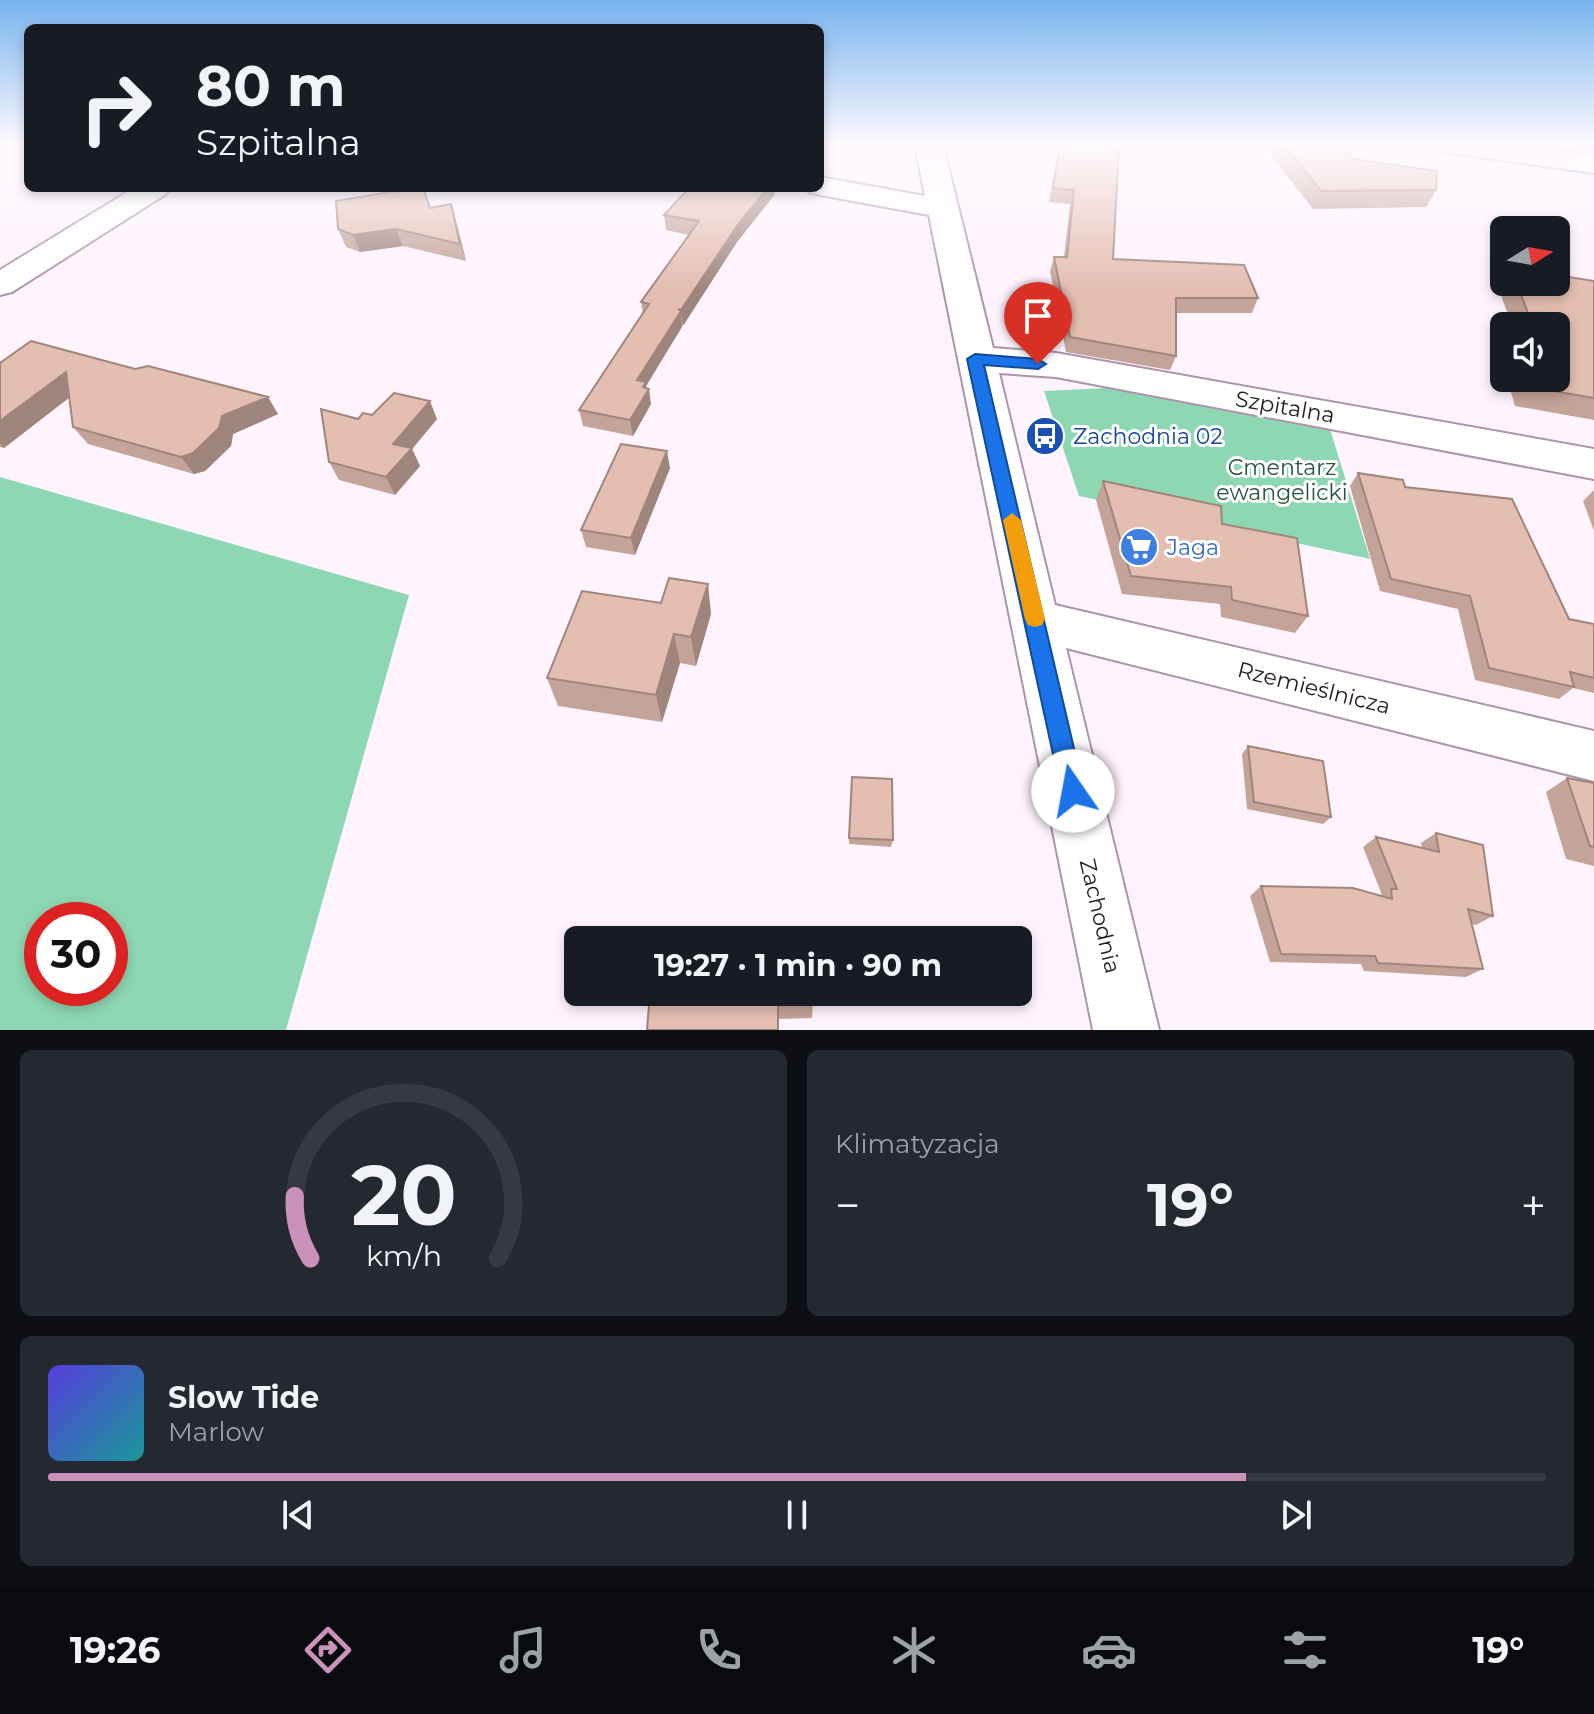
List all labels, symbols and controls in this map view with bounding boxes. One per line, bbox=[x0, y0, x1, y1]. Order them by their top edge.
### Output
text: 80 m bbox=[196, 52, 346, 120]
icon: right bbox=[64, 56, 168, 160]
text: Szpitalna bbox=[196, 120, 361, 164]
north arrow bbox=[1490, 216, 1570, 296]
map controls bbox=[1490, 216, 1570, 392]
pin bbox=[1004, 282, 1072, 364]
icon: arrive bbox=[1016, 294, 1060, 338]
button: sound bbox=[1490, 312, 1570, 392]
street label: Szpitalna bbox=[1233, 385, 1337, 429]
bus stop icon: Zachodnia 02 bbox=[1024, 415, 1066, 457]
place label: Zachodnia 02 bbox=[1073, 423, 1223, 450]
park label: Cmentarz ewangelicki bbox=[1216, 454, 1348, 506]
supermarket icon: Jaga bbox=[1118, 526, 1160, 568]
place label: Jaga bbox=[1166, 534, 1219, 561]
street label: Rzemieślnicza bbox=[1235, 656, 1393, 720]
position arrow bbox=[1031, 749, 1115, 833]
street label: Zachodnia bbox=[1074, 856, 1126, 976]
speed limit sign: 30 bbox=[24, 902, 128, 1006]
text: 19:27 · 1 min · 90 m bbox=[654, 947, 942, 984]
text: Klimatyzacja bbox=[835, 1128, 1000, 1160]
text: 20 bbox=[351, 1144, 456, 1246]
text: 19° bbox=[1147, 1168, 1234, 1241]
text: − bbox=[835, 1178, 860, 1232]
text: + bbox=[1521, 1178, 1546, 1232]
text: km/h bbox=[365, 1238, 442, 1273]
text: Slow Tide bbox=[168, 1379, 319, 1416]
text: Marlow bbox=[168, 1416, 264, 1448]
icon: previous bbox=[276, 1493, 320, 1537]
icon: pause bbox=[775, 1493, 819, 1537]
icon: next bbox=[1274, 1493, 1318, 1537]
icon: directions bbox=[300, 1622, 356, 1678]
icon: music bbox=[495, 1622, 551, 1678]
icon: phone bbox=[691, 1622, 747, 1678]
icon: climate bbox=[886, 1622, 942, 1678]
icon: car bbox=[1081, 1622, 1137, 1678]
icon: filters bbox=[1277, 1622, 1333, 1678]
text: 19:26 bbox=[70, 1628, 160, 1672]
text: 19° bbox=[1472, 1628, 1524, 1672]

